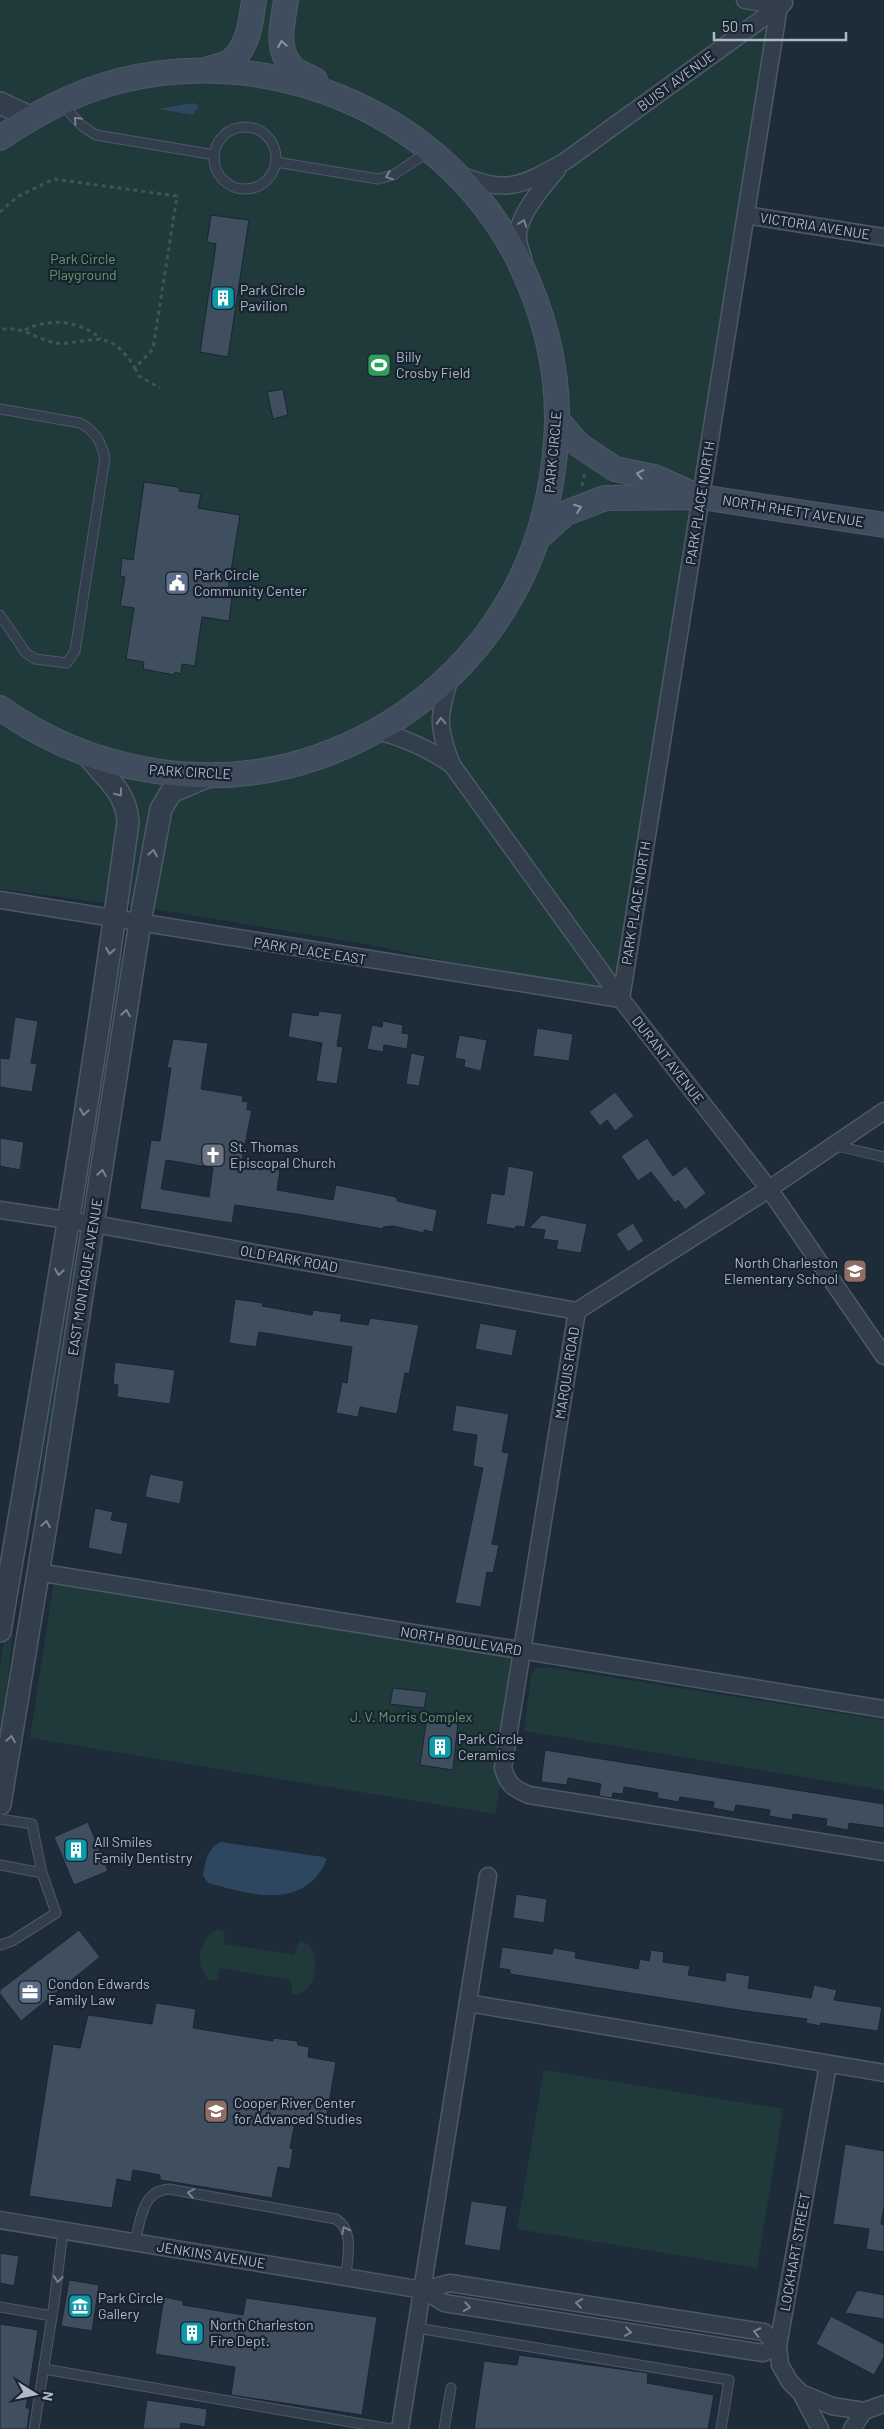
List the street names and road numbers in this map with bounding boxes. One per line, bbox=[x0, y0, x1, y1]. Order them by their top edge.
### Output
street label: BUIST AVENUE bbox=[634, 47, 718, 114]
street label: VICTORIA AVENUE bbox=[759, 208, 871, 243]
street label: PARK CIRCLE bbox=[540, 410, 565, 494]
street label: PARK PLACE NORTH bbox=[681, 440, 718, 566]
street label: NORTH RHETT AVENUE bbox=[721, 491, 865, 530]
street label: PARK CIRCLE bbox=[149, 761, 231, 782]
street label: PARK PLACE NORTH bbox=[617, 840, 654, 966]
street label: PARK PLACE EAST bbox=[253, 933, 368, 968]
street label: DURANT AVENUE bbox=[629, 1012, 708, 1107]
street label: EAST MONTAGUE AVENUE bbox=[64, 1197, 105, 1357]
street label: OLD PARK ROAD bbox=[239, 1242, 339, 1275]
street label: MARQUIS ROAD bbox=[551, 1326, 582, 1420]
street label: NORTH BOULEVARD bbox=[399, 1623, 523, 1658]
street label: LOCKHART STREET bbox=[776, 2191, 813, 2313]
street label: JENKINS AVENUE bbox=[155, 2238, 267, 2272]

